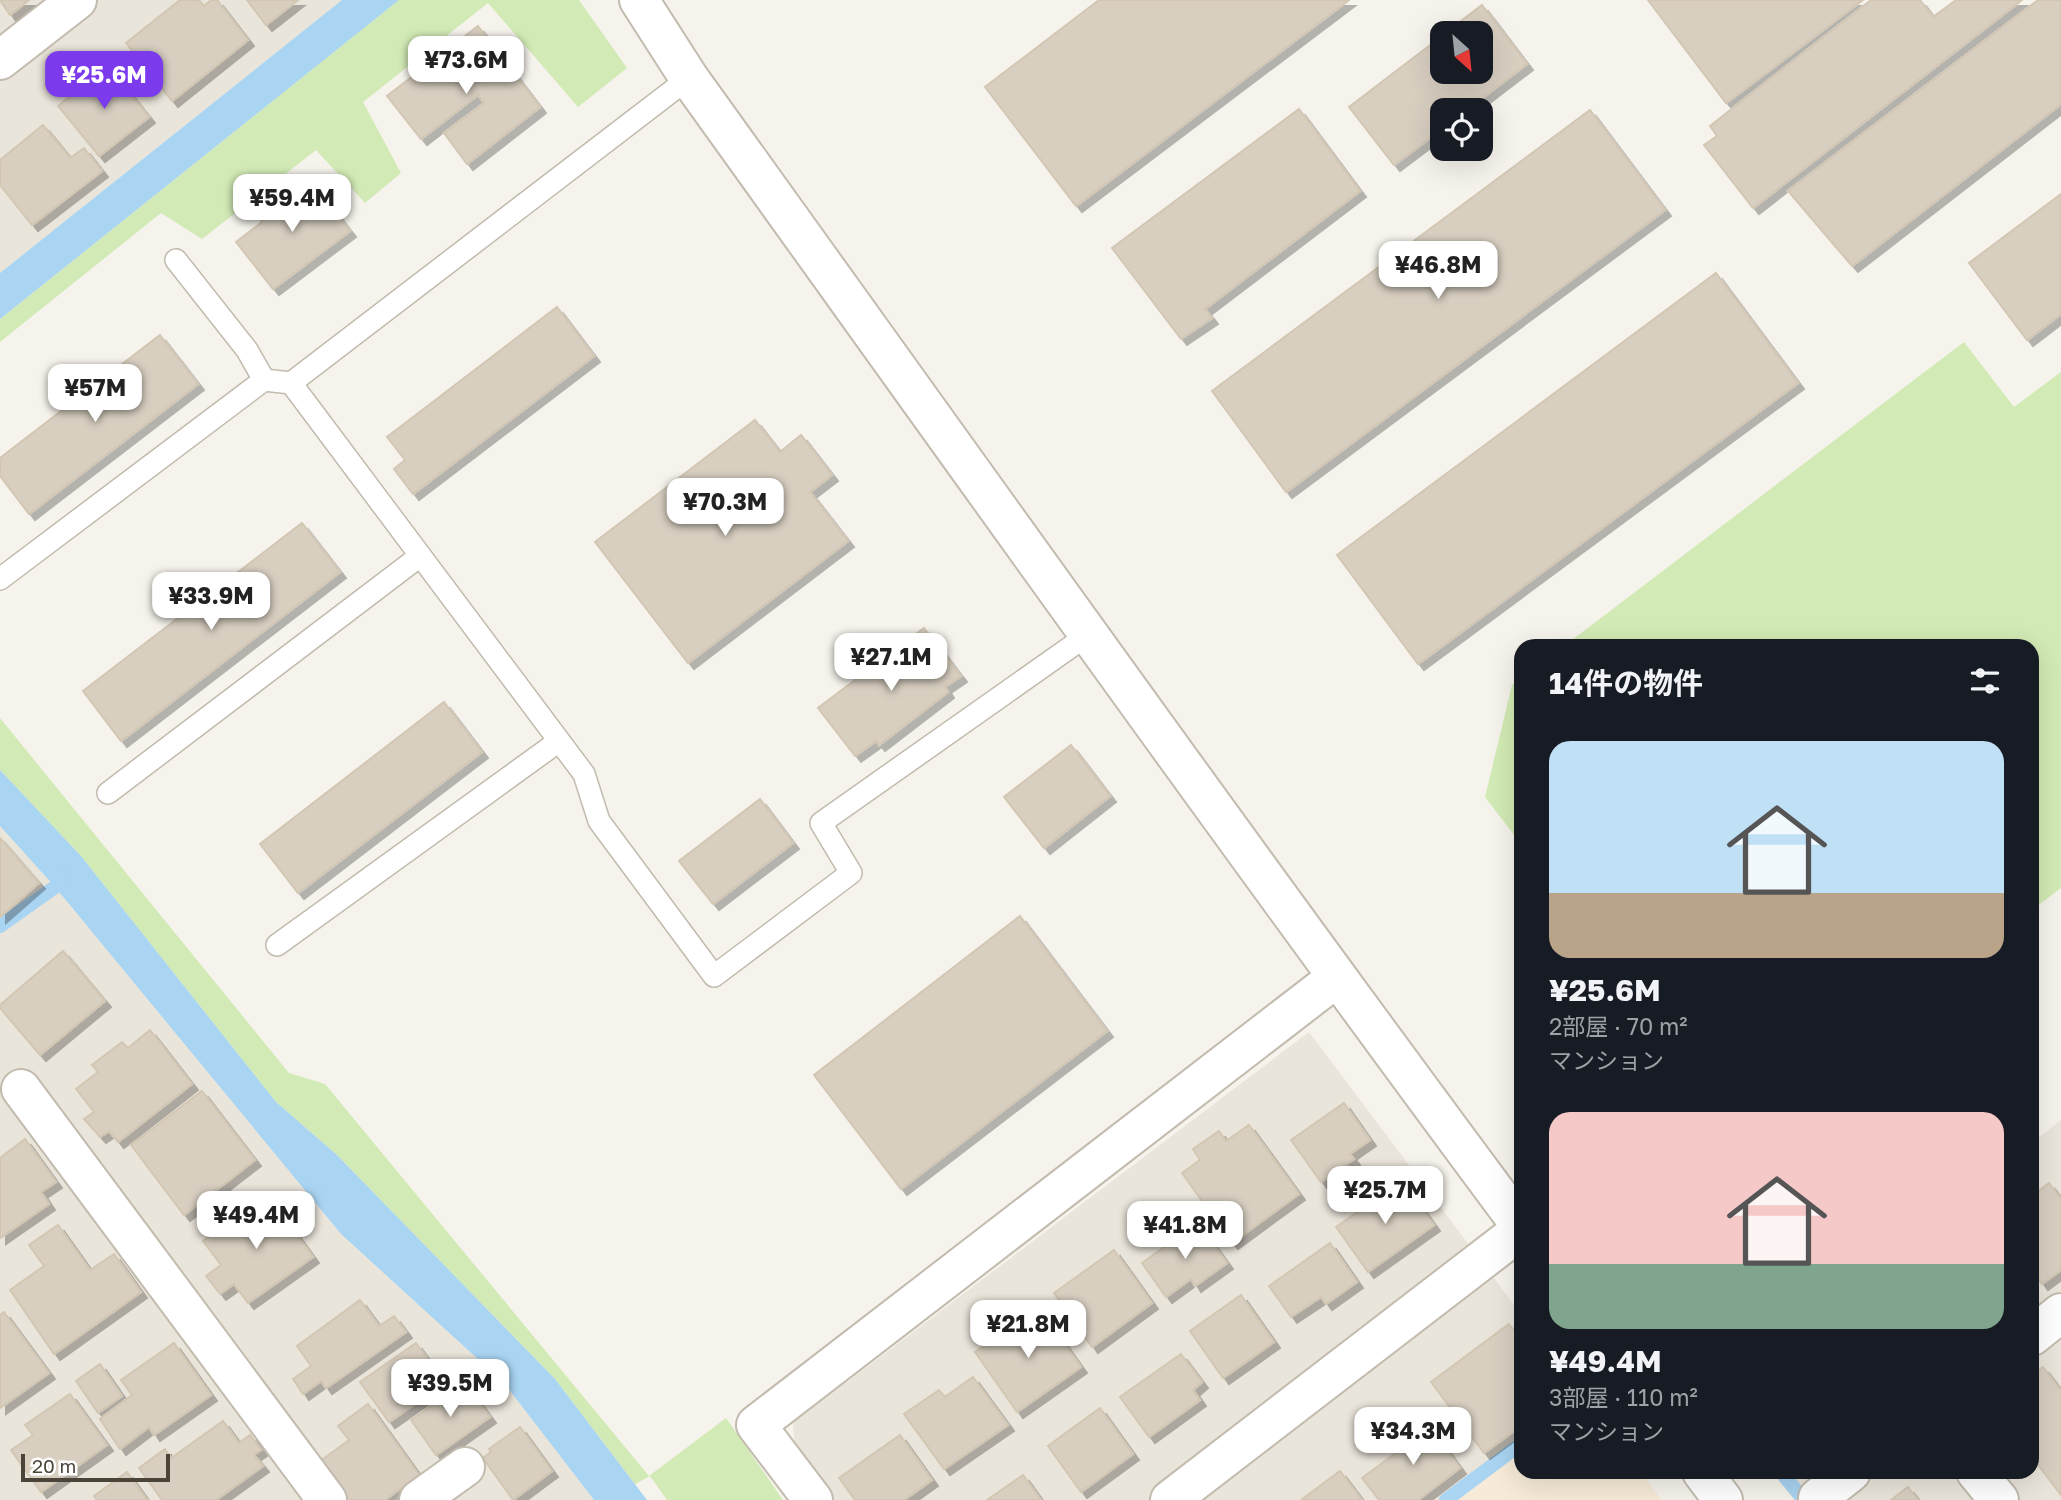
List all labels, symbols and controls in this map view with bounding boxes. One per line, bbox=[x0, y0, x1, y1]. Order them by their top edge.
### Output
north arrow bbox=[1430, 21, 1493, 84]
map controls bbox=[1430, 21, 1493, 161]
pin: ¥73.6M bbox=[409, 36, 523, 96]
text: ¥73.6M bbox=[424, 45, 508, 73]
pin: ¥25.6M bbox=[47, 52, 161, 111]
text: ¥25.6M bbox=[61, 60, 147, 88]
button: locate bbox=[1430, 98, 1493, 161]
pin: ¥59.4M bbox=[235, 174, 349, 234]
text: ¥59.4M bbox=[249, 183, 335, 211]
pin: ¥46.8M bbox=[1381, 242, 1495, 301]
text: ¥46.8M bbox=[1395, 250, 1481, 278]
pin: ¥57M bbox=[54, 364, 136, 424]
text: ¥57M bbox=[64, 373, 126, 401]
pin: ¥70.3M bbox=[668, 478, 782, 538]
text: ¥70.3M bbox=[683, 487, 767, 515]
pin: ¥33.9M bbox=[154, 572, 268, 632]
text: ¥33.9M bbox=[168, 581, 254, 609]
pin: ¥27.1M bbox=[834, 634, 948, 693]
text: ¥27.1M bbox=[850, 642, 932, 670]
icon: filters bbox=[1966, 662, 2004, 700]
text: 14件の物件 bbox=[1549, 665, 1703, 701]
icon: home bbox=[1714, 787, 1840, 913]
text: ¥25.6M bbox=[1549, 972, 1661, 1008]
text: 2部屋 · 70 m² bbox=[1549, 1012, 1688, 1040]
text: マンション bbox=[1549, 1046, 1664, 1074]
icon: home bbox=[1714, 1158, 1840, 1284]
pin: ¥25.7M bbox=[1328, 1166, 1442, 1226]
text: ¥25.7M bbox=[1343, 1175, 1427, 1203]
pin: ¥49.4M bbox=[199, 1192, 313, 1251]
text: ¥49.4M bbox=[213, 1200, 299, 1228]
pin: ¥41.8M bbox=[1128, 1202, 1242, 1261]
text: ¥41.8M bbox=[1143, 1210, 1227, 1238]
pin: ¥21.8M bbox=[971, 1300, 1085, 1360]
text: ¥21.8M bbox=[986, 1309, 1070, 1337]
text: ¥49.4M bbox=[1549, 1343, 1662, 1379]
pin: ¥39.5M bbox=[393, 1360, 507, 1419]
text: ¥39.5M bbox=[407, 1368, 493, 1396]
text: 3部屋 · 110 m² bbox=[1549, 1383, 1698, 1411]
pin: ¥34.3M bbox=[1356, 1408, 1470, 1467]
text: ¥34.3M bbox=[1370, 1416, 1456, 1444]
text: マンション bbox=[1549, 1417, 1664, 1445]
scale bar bbox=[21, 1451, 170, 1483]
text: 20 m bbox=[32, 1454, 76, 1477]

